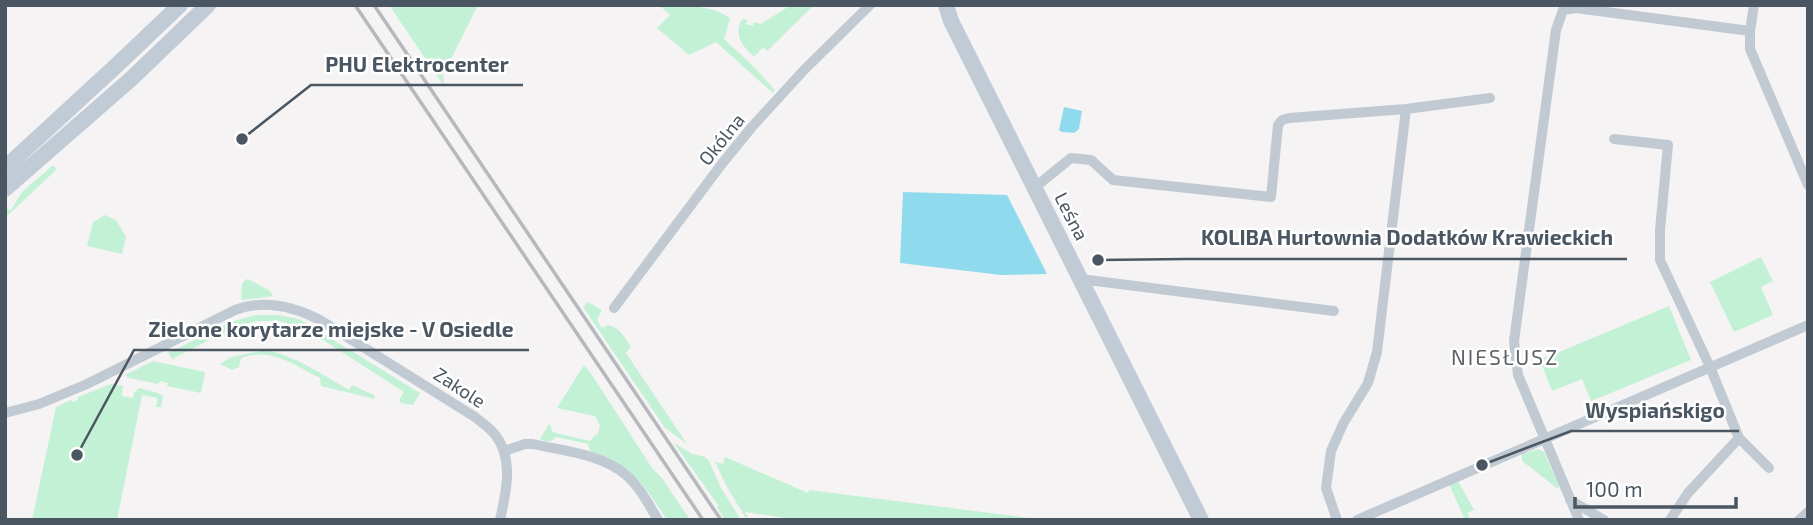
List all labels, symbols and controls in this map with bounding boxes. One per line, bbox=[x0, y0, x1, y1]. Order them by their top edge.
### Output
callout: PHU Elektrocenter bbox=[311, 43, 523, 85]
text: PHU Elektrocenter bbox=[325, 51, 509, 76]
street label: Okólna bbox=[693, 108, 749, 170]
street label: Leśna bbox=[1050, 188, 1094, 244]
callout: KOLIBA Hurtownia Dodatków Krawieckich bbox=[1186, 217, 1627, 259]
text: KOLIBA Hurtownia Dodatków Krawieckich bbox=[1201, 224, 1613, 249]
callout: Zielone korytarze miejske - V Osiedle bbox=[134, 308, 529, 350]
text: Zielone korytarze miejske - V Osiedle bbox=[148, 316, 514, 342]
district label: NIESŁUSZ bbox=[1451, 344, 1559, 369]
street label: Zakole bbox=[430, 362, 490, 412]
callout: Wyspiańskigo bbox=[1571, 389, 1739, 431]
text: Wyspiańskigo bbox=[1585, 397, 1725, 423]
scale bar bbox=[1575, 466, 1736, 510]
text: 100 m bbox=[1586, 476, 1643, 501]

